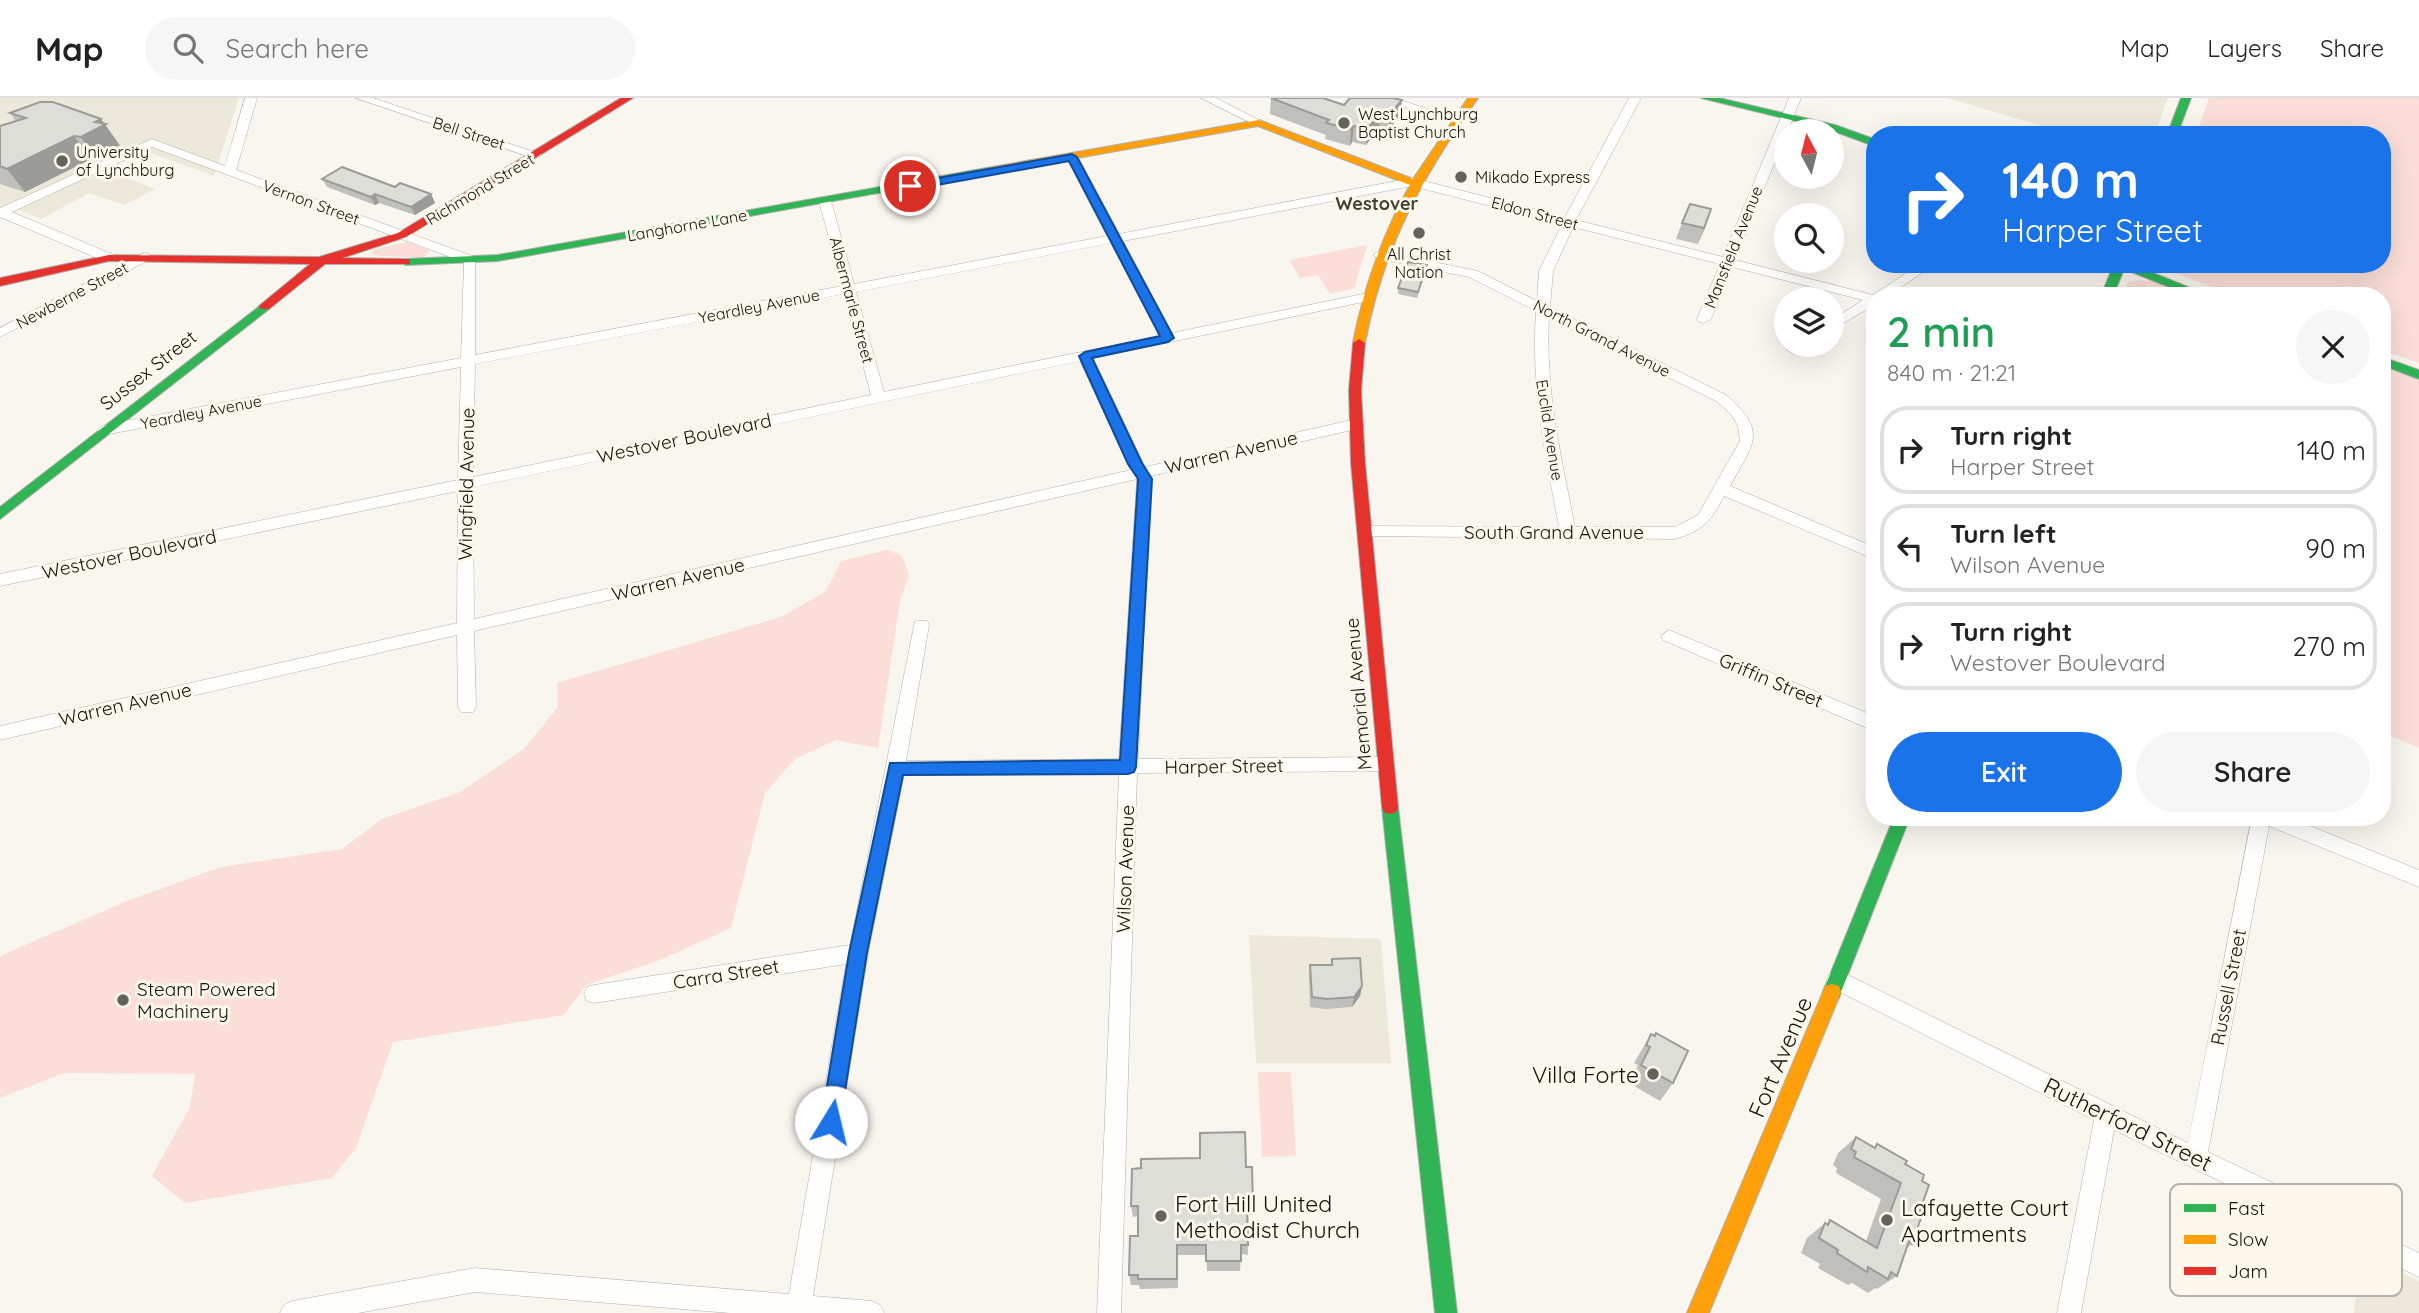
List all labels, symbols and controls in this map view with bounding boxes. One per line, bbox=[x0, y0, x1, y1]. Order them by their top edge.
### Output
search box bbox=[145, 17, 635, 80]
text: Map bbox=[35, 28, 103, 69]
icon: search bbox=[169, 29, 207, 67]
text: Search here bbox=[225, 32, 369, 65]
text: Map bbox=[2120, 33, 2169, 63]
text: Layers bbox=[2207, 33, 2282, 63]
text: Share bbox=[2320, 33, 2384, 63]
place label: West Lynchburg Baptist Church bbox=[1358, 104, 1478, 142]
street label: Bell Street bbox=[430, 112, 508, 154]
marker: West Lynchburg Baptist Church bbox=[1336, 115, 1352, 131]
north arrow bbox=[1774, 119, 1844, 189]
map controls bbox=[1774, 119, 1844, 357]
place label: University of Lynchburg bbox=[76, 142, 174, 180]
street label: Richmond Street bbox=[422, 149, 538, 229]
text: 140 m bbox=[2002, 149, 2139, 210]
marker: University of Lynchburg bbox=[54, 153, 70, 169]
icon: right bbox=[1887, 154, 1978, 245]
pin bbox=[880, 156, 940, 216]
icon: arrive bbox=[891, 167, 929, 205]
place label: Mikado Express bbox=[1475, 167, 1590, 187]
marker: Mikado Express bbox=[1453, 169, 1469, 185]
street label: Vernon Street bbox=[260, 175, 362, 229]
street label: Mansfield Avenue bbox=[1699, 183, 1767, 311]
district label: Westover bbox=[1336, 192, 1419, 215]
street label: Eldon Street bbox=[1489, 192, 1581, 234]
button: search bbox=[1774, 203, 1844, 273]
street label: Langhorne Lane bbox=[625, 205, 749, 245]
text: Harper Street bbox=[2002, 210, 2203, 250]
marker: All Christ Nation bbox=[1411, 225, 1427, 241]
street label: Albermarle Street bbox=[826, 235, 878, 365]
place label: All Christ Nation bbox=[1387, 244, 1451, 282]
street label: Newberne Street bbox=[13, 257, 131, 333]
street label: Yeardley Avenue bbox=[697, 284, 821, 328]
button: layers bbox=[1774, 287, 1844, 357]
street label: North Grand Avenue bbox=[1530, 295, 1674, 381]
text: 2 min bbox=[1887, 305, 1995, 358]
button: close bbox=[2296, 310, 2370, 384]
street label: Sussex Street bbox=[95, 325, 201, 415]
text: 840 m · 21:21 bbox=[1887, 358, 2016, 387]
street label: Euclid Avenue bbox=[1532, 378, 1568, 482]
street label: Yeardley Avenue bbox=[139, 390, 263, 434]
street label: Wingfield Avenue bbox=[453, 407, 479, 561]
street label: Westover Boulevard bbox=[594, 408, 774, 468]
text: Turn right bbox=[1950, 419, 2072, 452]
street label: Warren Avenue bbox=[1162, 425, 1300, 479]
icon: right bbox=[1891, 431, 1929, 469]
text: 140 m bbox=[2297, 434, 2366, 467]
text: Harper Street bbox=[1950, 452, 2094, 481]
text: Turn left bbox=[1950, 517, 2057, 550]
street label: South Grand Avenue bbox=[1464, 520, 1644, 544]
street label: Westover Boulevard bbox=[39, 524, 219, 584]
icon: left bbox=[1891, 529, 1929, 567]
text: 90 m bbox=[2305, 532, 2366, 565]
text: Wilson Avenue bbox=[1950, 550, 2105, 579]
street label: Warren Avenue bbox=[609, 552, 747, 606]
text: Turn right bbox=[1950, 615, 2072, 648]
street label: Memorial Avenue bbox=[1339, 617, 1377, 771]
icon: right bbox=[1891, 627, 1929, 665]
text: 270 m bbox=[2292, 630, 2366, 663]
street label: Griffin Street bbox=[1715, 647, 1827, 713]
text: Westover Boulevard bbox=[1950, 648, 2166, 677]
street label: Warren Avenue bbox=[56, 677, 194, 731]
button: Exit bbox=[1887, 732, 2122, 812]
button: Share bbox=[2136, 732, 2370, 812]
street label: Harper Street bbox=[1164, 753, 1284, 779]
street label: Wilson Avenue bbox=[1111, 804, 1139, 934]
street label: Russell Street bbox=[2205, 927, 2251, 1047]
street label: Carra Street bbox=[671, 954, 781, 994]
place label: Steam Powered Machinery bbox=[137, 977, 276, 1023]
marker: Steam Powered Machinery bbox=[115, 992, 131, 1008]
street label: Fort Avenue bbox=[1742, 992, 1818, 1122]
place label: Villa Forte bbox=[1532, 1060, 1639, 1089]
marker: Villa Forte bbox=[1645, 1066, 1661, 1082]
street label: Rutherford Street bbox=[2039, 1071, 2217, 1177]
position arrow bbox=[794, 1085, 868, 1159]
legend bbox=[2170, 1184, 2402, 1296]
place label: Fort Hill United Methodist Church bbox=[1175, 1189, 1360, 1244]
place label: Lafayette Court Apartments bbox=[1901, 1193, 2069, 1248]
text: Fast bbox=[2228, 1196, 2265, 1220]
marker: Fort Hill United Methodist Church bbox=[1153, 1208, 1169, 1224]
marker: Lafayette Court Apartments bbox=[1879, 1212, 1895, 1228]
text: Slow bbox=[2228, 1227, 2269, 1251]
text: Jam bbox=[2228, 1259, 2268, 1283]

